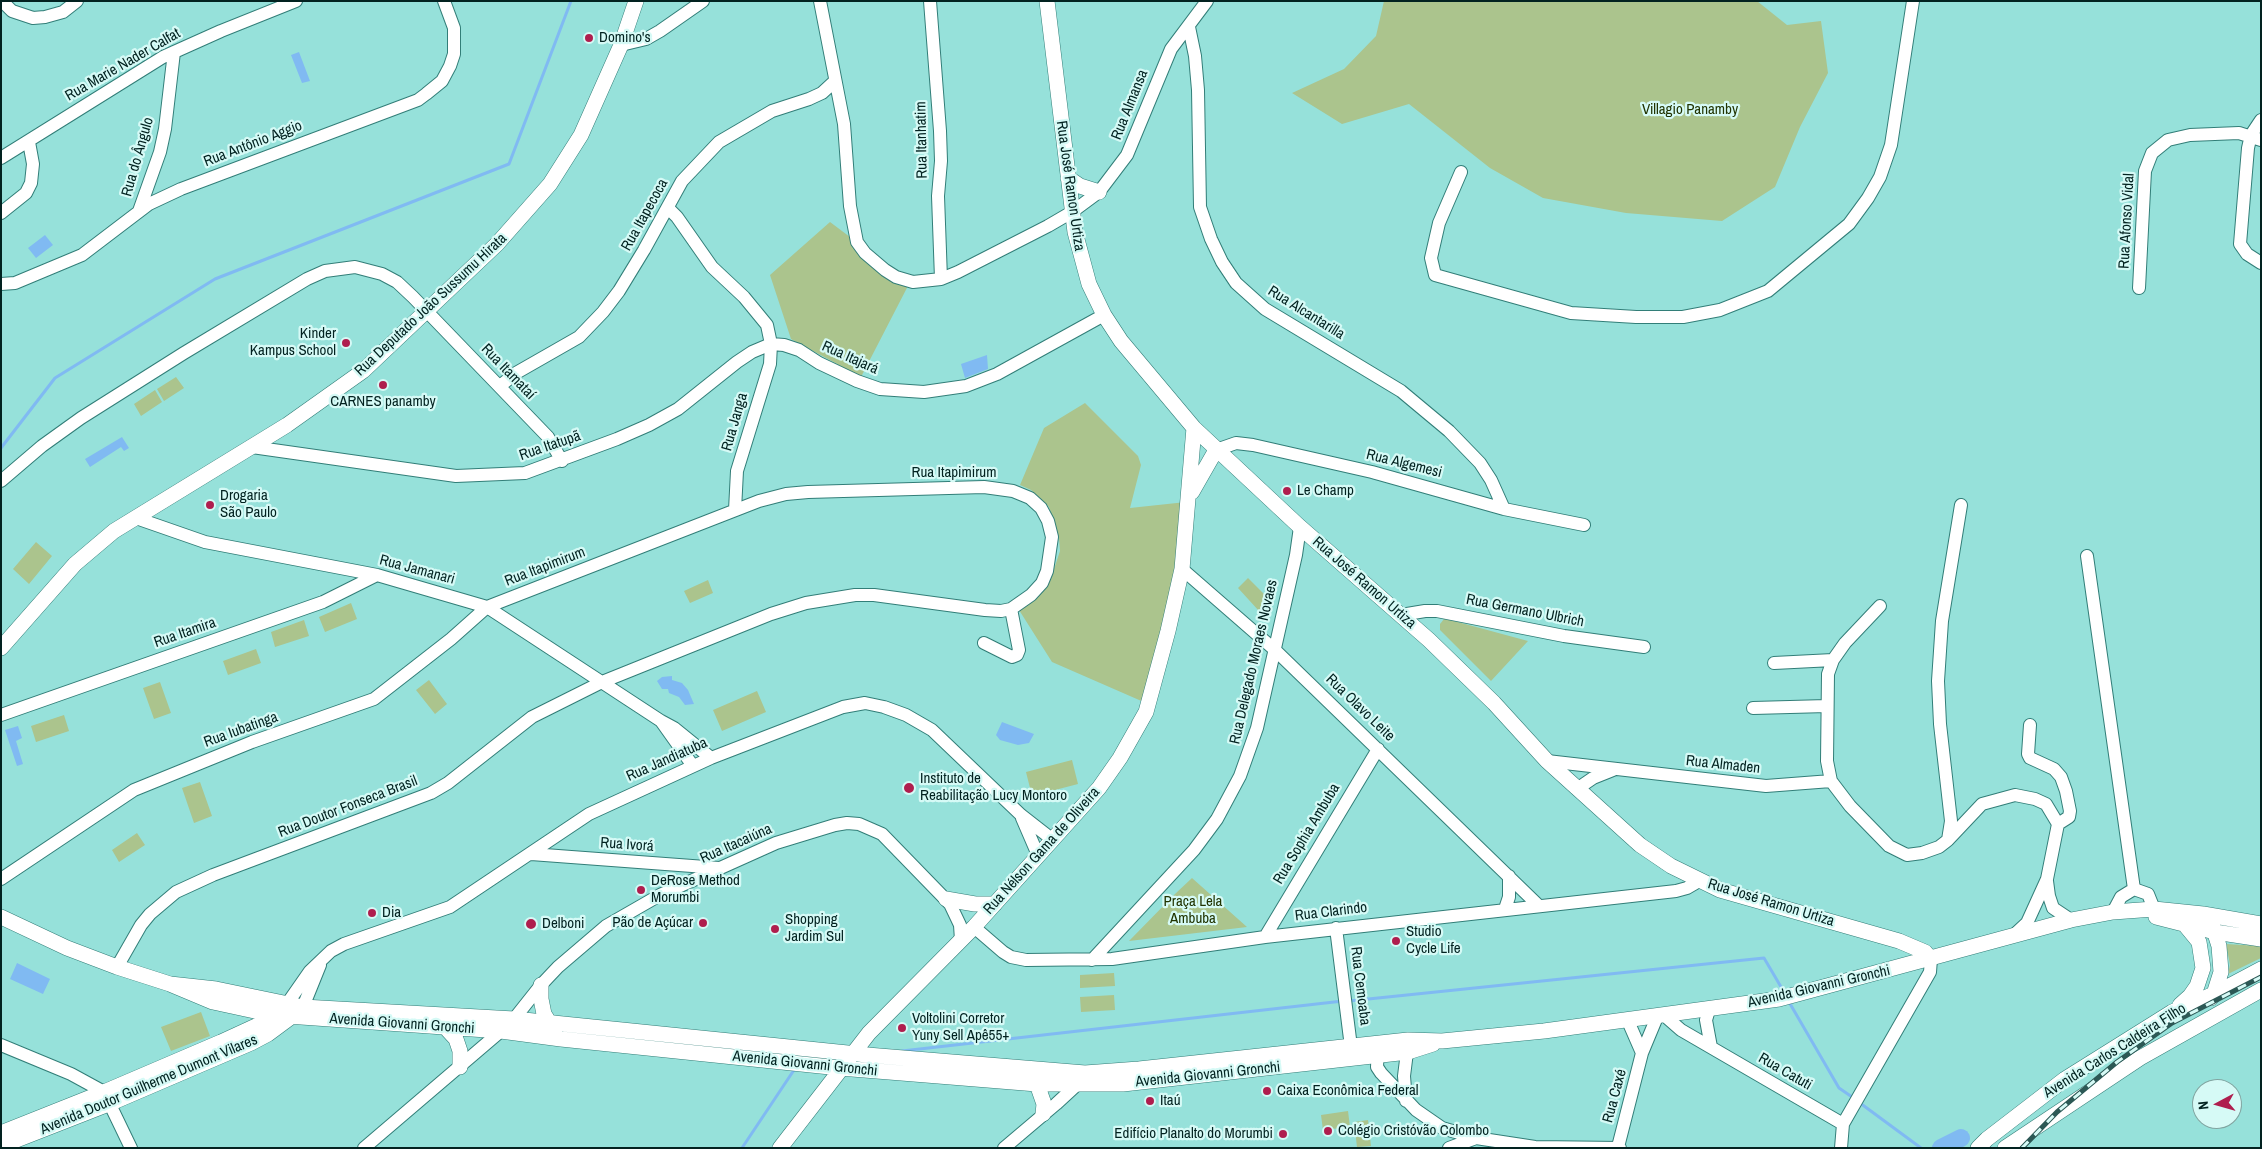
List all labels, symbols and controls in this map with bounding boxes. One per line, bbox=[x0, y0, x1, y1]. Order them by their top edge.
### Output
street label: Rua Marie Nader Calfat bbox=[62, 25, 184, 105]
place label: Domino's bbox=[599, 29, 651, 47]
marker: Domino's bbox=[583, 32, 595, 44]
street label: Rua Almansa bbox=[1108, 67, 1152, 143]
street label: Rua Itanhatim bbox=[912, 101, 932, 179]
park label: Villagio Panamby bbox=[1642, 101, 1738, 119]
street label: Rua do Ângulo bbox=[118, 115, 158, 199]
street label: Rua Antônio Aggio bbox=[201, 117, 305, 171]
street label: Rua José Ramon Urtiza bbox=[1052, 120, 1088, 252]
street label: Rua Afonso Vidal bbox=[2116, 173, 2138, 269]
street label: Rua Itapecoca bbox=[618, 176, 672, 254]
street label: Rua Deputado João Sussumu Hirata bbox=[351, 230, 511, 380]
street label: Rua Alcantarilla bbox=[1264, 282, 1348, 344]
place label: Kinder Kampus School bbox=[250, 325, 336, 360]
marker: Kinder Kampus School bbox=[340, 337, 352, 349]
street label: Rua Itajará bbox=[819, 338, 881, 378]
street label: Rua Itamataí bbox=[477, 340, 539, 404]
marker: CARNES panamby bbox=[377, 379, 389, 391]
street label: Rua Janga bbox=[718, 391, 752, 453]
place label: CARNES panamby bbox=[330, 393, 436, 411]
street label: Rua Itatupã bbox=[517, 427, 583, 465]
street label: Rua Algemesi bbox=[1364, 446, 1444, 482]
street label: Rua Itapimirum bbox=[912, 464, 996, 482]
place label: Le Champ bbox=[1297, 482, 1354, 500]
marker: Le Champ bbox=[1281, 485, 1293, 497]
place label: Drogaria São Paulo bbox=[220, 487, 277, 522]
marker: Drogaria São Paulo bbox=[204, 499, 216, 511]
street label: Rua José Ramon Urtiza bbox=[1309, 533, 1419, 633]
street label: Rua Itapimirum bbox=[502, 543, 588, 591]
street label: Rua Jamanari bbox=[377, 551, 457, 589]
street label: Rua Delegado Moraes Novaes bbox=[1226, 578, 1282, 746]
street label: Rua Germano Ulbrich bbox=[1465, 591, 1585, 631]
street label: Rua Itamira bbox=[152, 614, 218, 652]
street label: Rua Olavo Leite bbox=[1322, 671, 1398, 745]
street label: Rua Iubatinga bbox=[202, 708, 280, 752]
street label: Rua Jandiatuba bbox=[624, 734, 710, 786]
street label: Rua Almaden bbox=[1685, 752, 1761, 778]
place label: Instituto de Reabilitação Lucy Montoro bbox=[920, 770, 1067, 805]
street label: Rua Doutor Fonseca Brasil bbox=[276, 772, 420, 842]
street label: Rua Sophia Ambuba bbox=[1270, 780, 1344, 888]
marker: Instituto de Reabilitação Lucy Montoro bbox=[902, 781, 916, 795]
street label: Rua Nélson Gama de Oliveira bbox=[980, 784, 1104, 918]
street label: Rua Itacaiúna bbox=[697, 820, 775, 868]
street label: Rua Ivorá bbox=[600, 834, 654, 856]
place label: DeRose Method Morumbi bbox=[651, 872, 740, 907]
street label: Rua José Ramon Urtiza bbox=[1706, 875, 1836, 931]
marker: DeRose Method Morumbi bbox=[635, 884, 647, 896]
park label: Praça Lela Ambuba bbox=[1164, 893, 1222, 928]
street label: Rua Clarindo bbox=[1294, 899, 1368, 925]
place label: Dia bbox=[382, 904, 401, 922]
marker: Dia bbox=[366, 907, 378, 919]
place label: Shopping Jardim Sul bbox=[785, 911, 844, 946]
place label: Pão de Açúcar bbox=[612, 914, 693, 932]
place label: Delboni bbox=[542, 915, 584, 933]
marker: Delboni bbox=[524, 917, 538, 931]
marker: Pão de Açúcar bbox=[697, 917, 709, 929]
marker: Shopping Jardim Sul bbox=[769, 923, 781, 935]
place label: Studio Cycle Life bbox=[1406, 923, 1461, 958]
marker: Studio Cycle Life bbox=[1390, 935, 1402, 947]
street label: Rua Cemoaba bbox=[1346, 946, 1374, 1026]
street label: Avenida Giovanni Gronchi bbox=[1746, 962, 1892, 1012]
street label: Avenida Carlos Caldeira Filho bbox=[2040, 1000, 2190, 1102]
street label: Avenida Giovanni Gronchi bbox=[329, 1010, 475, 1038]
place label: Voltolini Corretor Yuny Sell Apê55+ bbox=[912, 1010, 1009, 1045]
marker: Voltolini Corretor Yuny Sell Apê55+ bbox=[896, 1022, 908, 1034]
street label: Avenida Doutor Guilherme Dumont Vilares bbox=[38, 1031, 260, 1139]
street label: Avenida Giovanni Gronchi bbox=[732, 1047, 878, 1081]
street label: Rua Catuti bbox=[1755, 1050, 1815, 1094]
street label: Avenida Giovanni Gronchi bbox=[1135, 1058, 1281, 1092]
street label: Rua Caxé bbox=[1599, 1067, 1631, 1125]
north arrow bbox=[2192, 1079, 2242, 1129]
place label: Caixa Econômica Federal bbox=[1277, 1082, 1419, 1100]
marker: Caixa Econômica Federal bbox=[1261, 1085, 1273, 1097]
place label: Itaú bbox=[1160, 1092, 1181, 1110]
marker: Itaú bbox=[1144, 1095, 1156, 1107]
text: N bbox=[2194, 1100, 2212, 1111]
place label: Colégio Cristóvão Colombo bbox=[1338, 1122, 1489, 1140]
place label: Edifício Planalto do Morumbi bbox=[1114, 1125, 1273, 1143]
marker: Colégio Cristóvão Colombo bbox=[1322, 1125, 1334, 1137]
marker: Edifício Planalto do Morumbi bbox=[1277, 1128, 1289, 1140]

